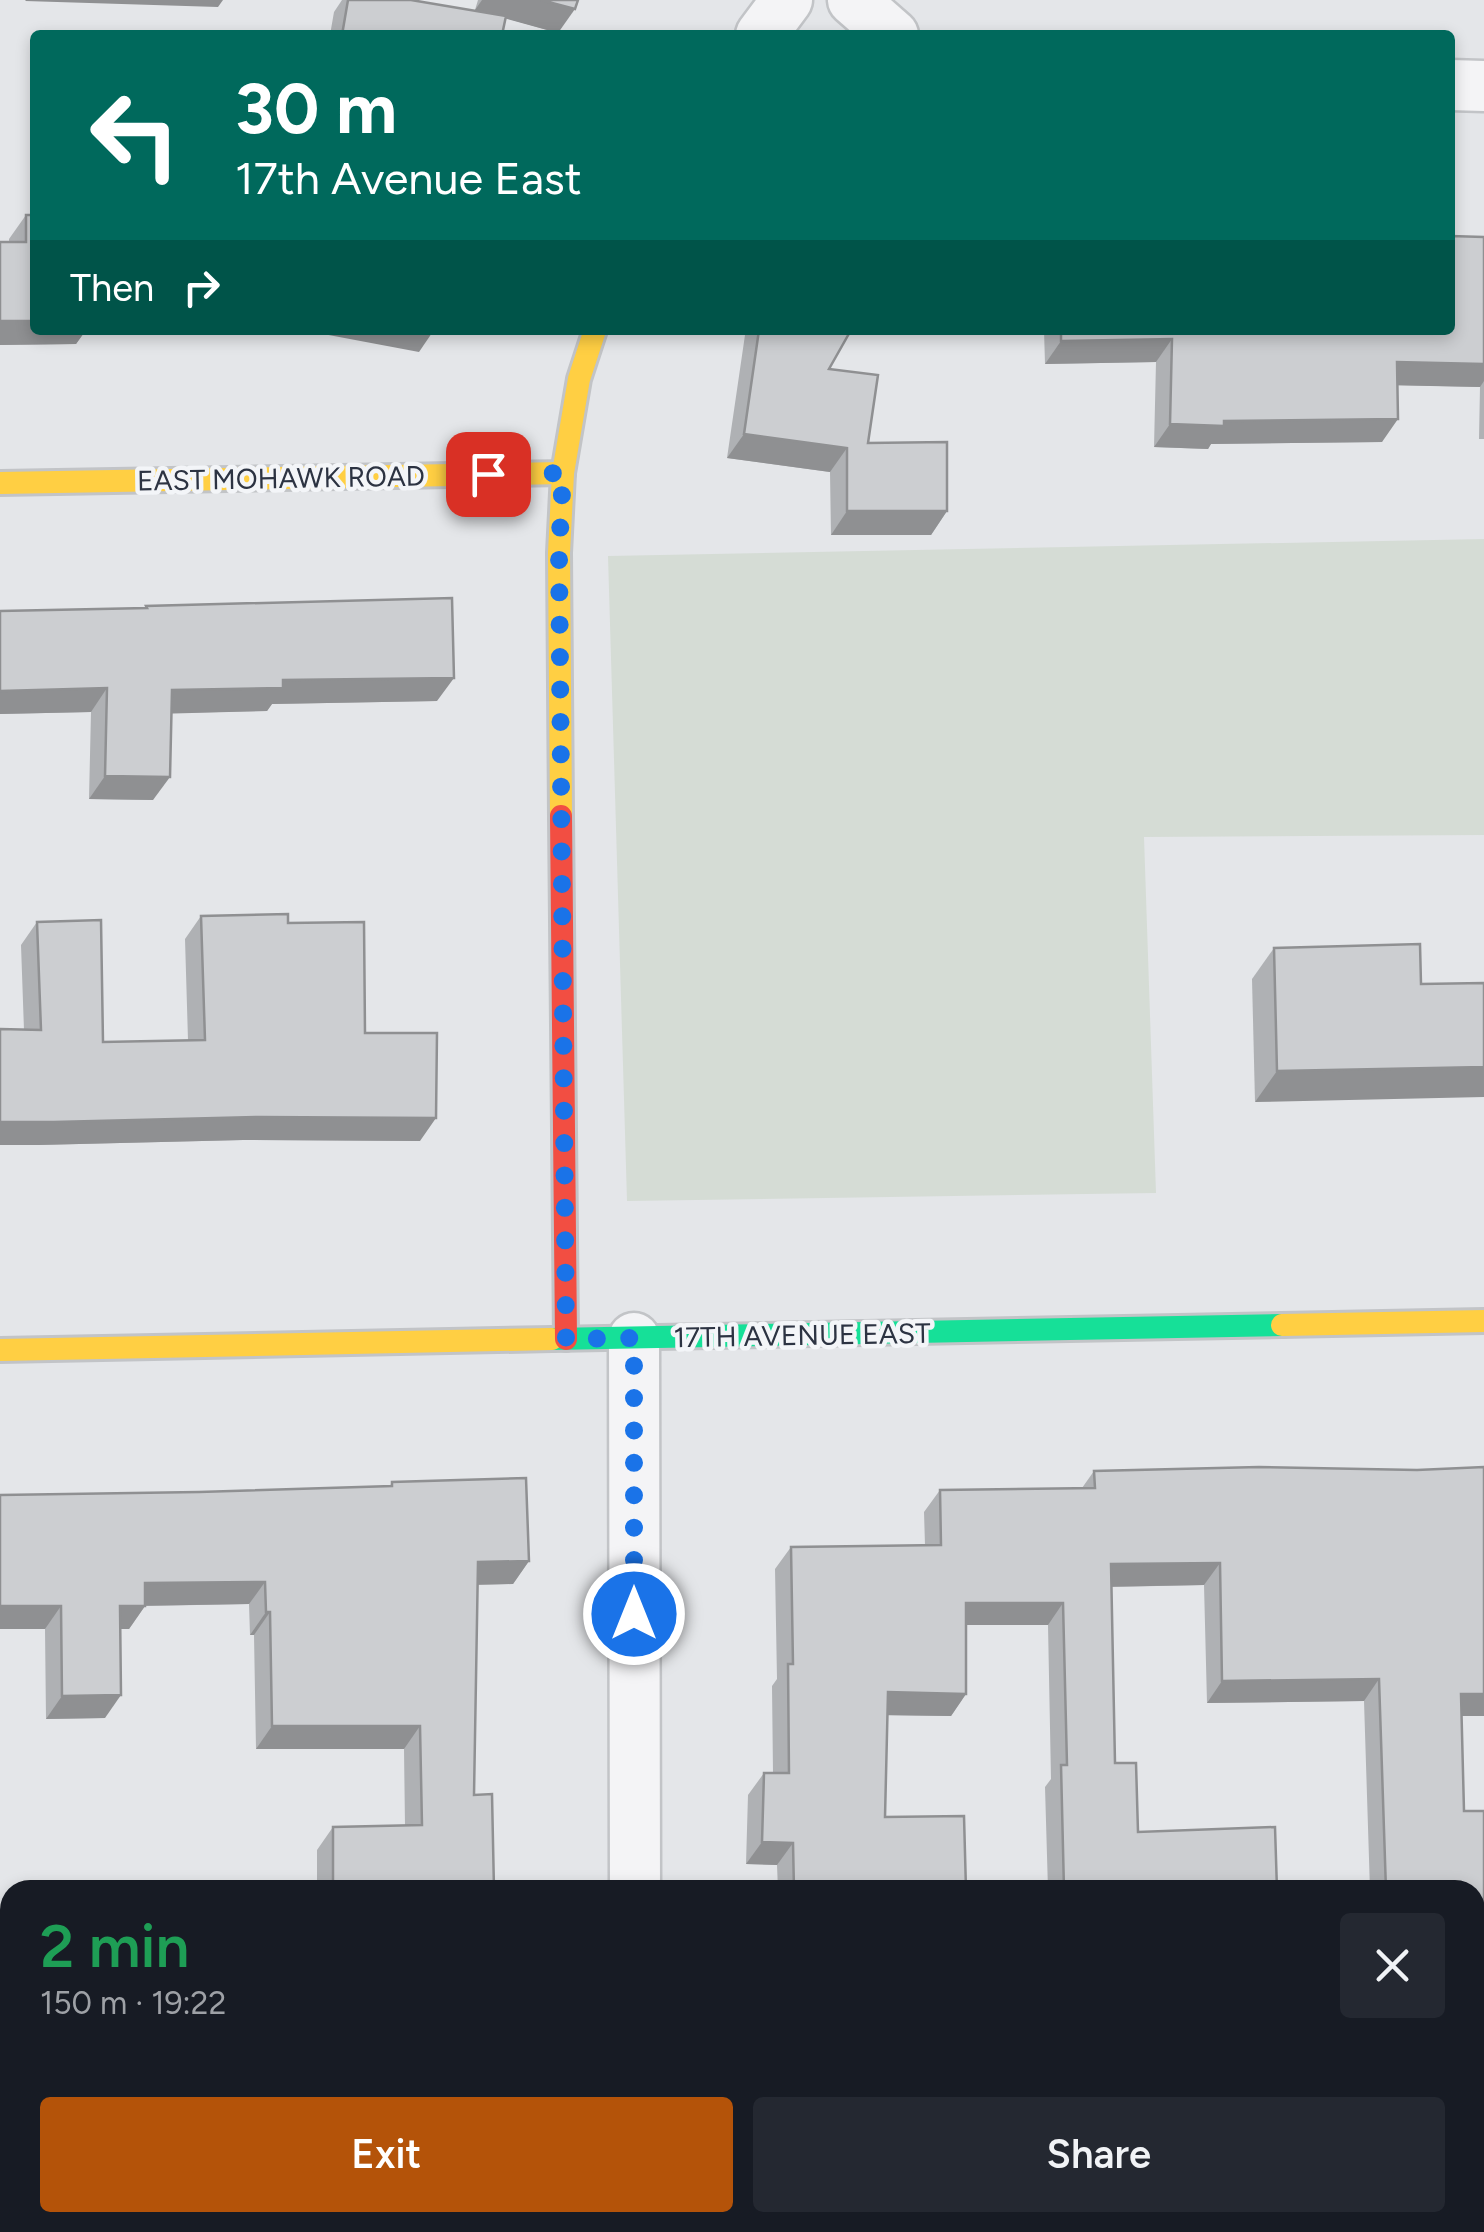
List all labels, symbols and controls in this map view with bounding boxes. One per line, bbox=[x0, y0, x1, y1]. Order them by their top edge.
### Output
text: 30 m bbox=[235, 66, 397, 151]
icon: left bbox=[70, 70, 200, 200]
text: 17th Avenue East bbox=[235, 151, 582, 205]
icon: right bbox=[174, 260, 229, 315]
text: Then bbox=[70, 265, 154, 311]
pin bbox=[446, 432, 531, 517]
icon: arrive bbox=[461, 447, 516, 502]
street label: EAST MOHAWK ROAD bbox=[137, 458, 425, 498]
street label: 17TH AVENUE EAST bbox=[673, 1316, 931, 1354]
position arrow bbox=[582, 1562, 686, 1666]
text: 2 min bbox=[40, 1910, 189, 1982]
button: close bbox=[1340, 1913, 1445, 2018]
text: 150 m · 19:22 bbox=[40, 1984, 226, 2022]
button: Exit bbox=[40, 2097, 733, 2212]
button: Share bbox=[753, 2097, 1445, 2212]

